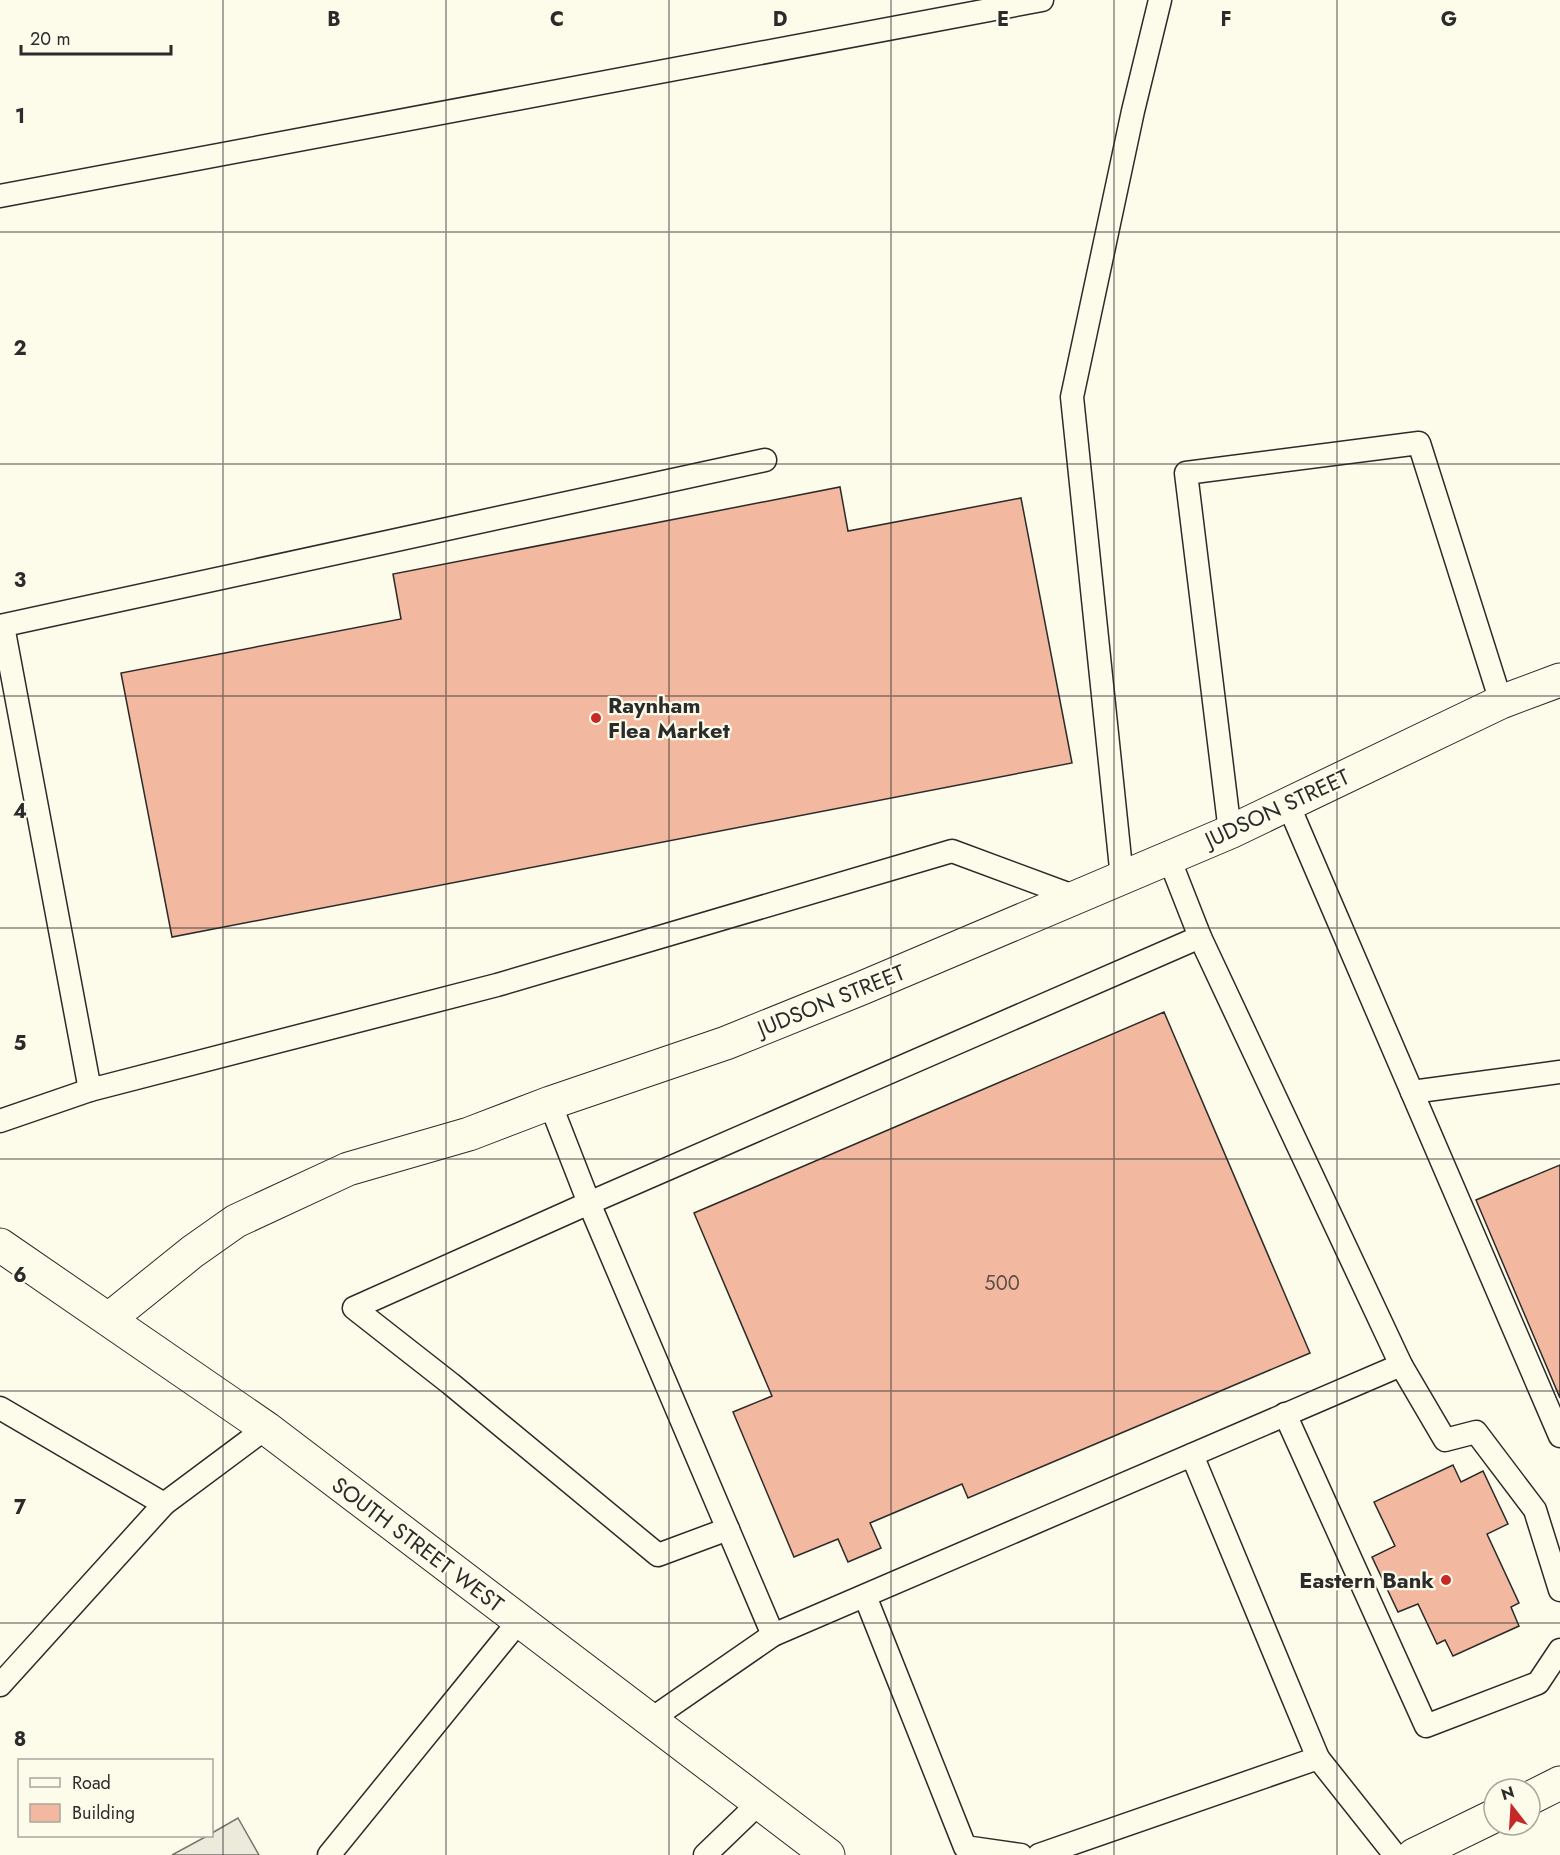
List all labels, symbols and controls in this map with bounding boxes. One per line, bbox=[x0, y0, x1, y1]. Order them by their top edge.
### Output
text: B bbox=[327, 5, 341, 34]
text: C bbox=[550, 5, 564, 34]
text: D bbox=[773, 5, 787, 34]
text: E bbox=[997, 5, 1009, 34]
text: F bbox=[1220, 5, 1232, 34]
text: G bbox=[1441, 5, 1457, 34]
scale bar bbox=[21, 18, 171, 56]
text: 20 m bbox=[30, 26, 70, 52]
text: 1 bbox=[15, 102, 25, 131]
text: 2 bbox=[13, 334, 27, 363]
text: 3 bbox=[14, 566, 26, 595]
place label: Raynham Flea Market bbox=[608, 689, 730, 746]
marker: Raynham Flea Market bbox=[589, 711, 603, 725]
street label: JUDSON STREET bbox=[1197, 760, 1355, 857]
text: 4 bbox=[13, 797, 27, 826]
street label: JUDSON STREET bbox=[750, 956, 910, 1045]
text: 5 bbox=[14, 1029, 27, 1058]
text: 6 bbox=[13, 1261, 27, 1290]
house number: 500 bbox=[984, 1269, 1020, 1298]
street label: SOUTH STREET WEST bbox=[325, 1469, 511, 1620]
text: 7 bbox=[14, 1493, 27, 1522]
place label: Eastern Bank bbox=[1299, 1564, 1434, 1596]
marker: Eastern Bank bbox=[1439, 1573, 1453, 1587]
text: 8 bbox=[14, 1725, 26, 1754]
legend bbox=[18, 1759, 213, 1837]
text: Road bbox=[72, 1770, 111, 1796]
north arrow bbox=[1482, 1777, 1542, 1837]
text: N bbox=[1498, 1780, 1517, 1806]
text: Building bbox=[72, 1800, 135, 1826]

